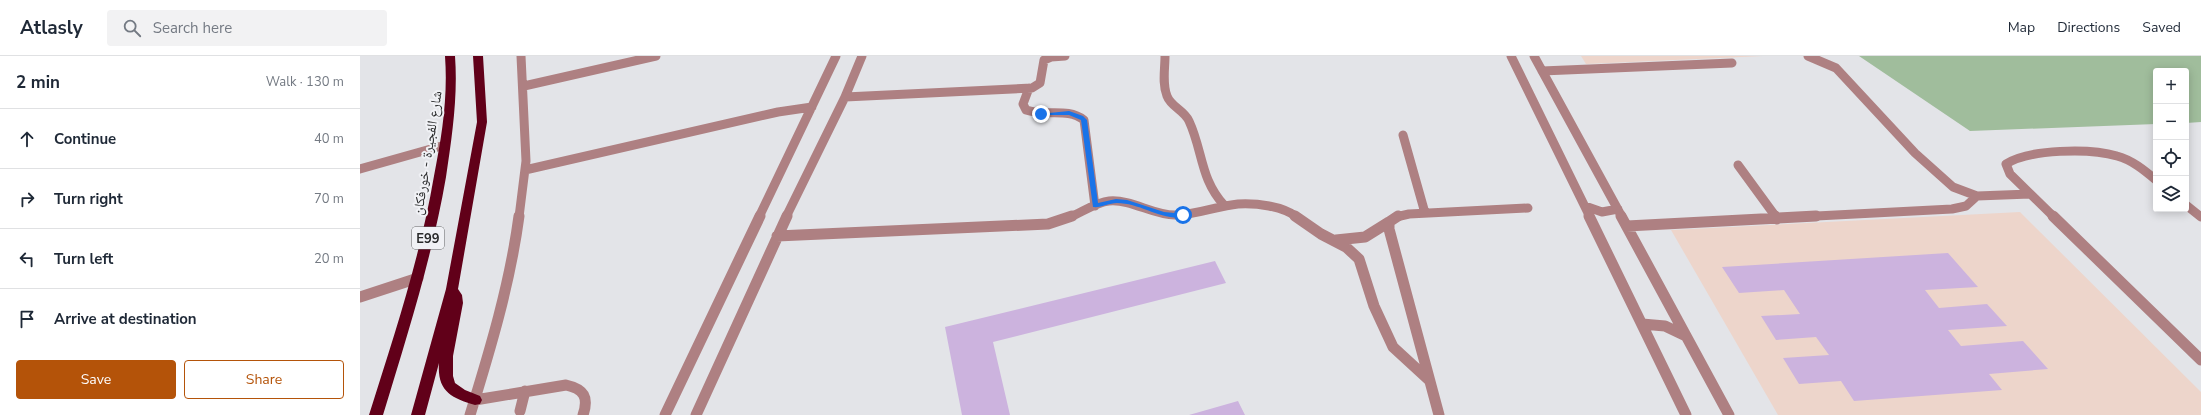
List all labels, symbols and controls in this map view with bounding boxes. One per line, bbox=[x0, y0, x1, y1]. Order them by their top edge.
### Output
search box bbox=[107, 10, 387, 46]
text: Atlasly bbox=[20, 15, 83, 41]
icon: search bbox=[121, 17, 143, 39]
text: Search here bbox=[153, 18, 232, 38]
text: Map bbox=[2008, 18, 2035, 37]
text: Directions bbox=[2057, 18, 2120, 37]
text: Saved bbox=[2142, 18, 2181, 37]
map controls bbox=[2153, 68, 2189, 212]
button: + bbox=[2153, 68, 2189, 104]
text: 2 min bbox=[16, 71, 60, 94]
text: Walk · 130 m bbox=[266, 73, 344, 91]
street label: شارع الفجيرة - خورفكان bbox=[408, 90, 447, 217]
button: − bbox=[2153, 104, 2189, 140]
route end bbox=[1032, 105, 1050, 123]
icon: ahead bbox=[16, 128, 38, 150]
text: Continue bbox=[54, 129, 116, 149]
text: 40 m bbox=[314, 130, 344, 148]
button: locate bbox=[2153, 140, 2189, 176]
button: layers bbox=[2153, 176, 2189, 212]
icon: right bbox=[16, 188, 38, 210]
text: Turn right bbox=[54, 189, 123, 209]
text: 70 m bbox=[314, 190, 344, 208]
route start bbox=[1174, 206, 1192, 224]
road number: E99 bbox=[412, 227, 444, 249]
icon: left bbox=[16, 248, 38, 270]
text: Turn left bbox=[54, 249, 113, 269]
text: 20 m bbox=[314, 250, 344, 268]
icon: arrive bbox=[16, 308, 38, 330]
text: Arrive at destination bbox=[54, 309, 197, 329]
button: Save bbox=[16, 360, 176, 399]
button: Share bbox=[184, 360, 344, 399]

